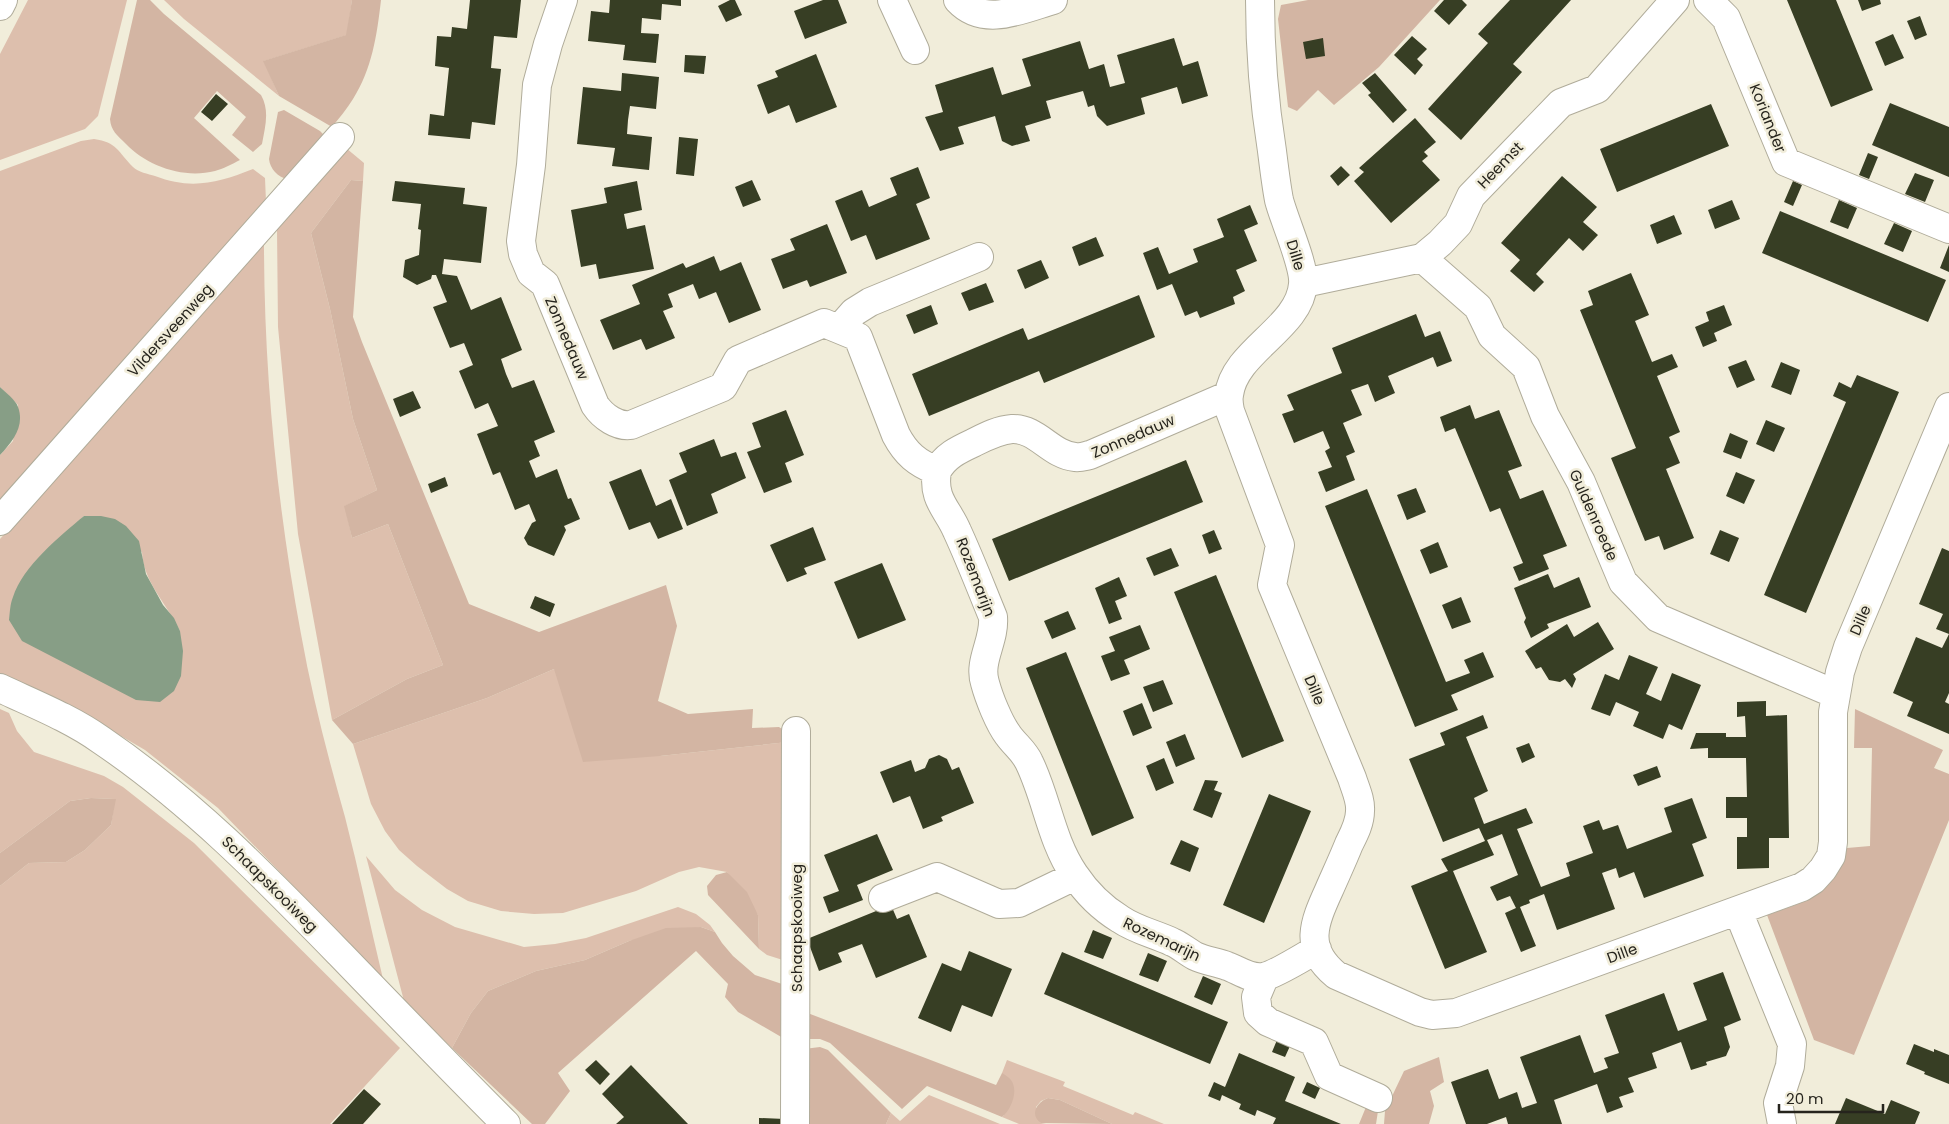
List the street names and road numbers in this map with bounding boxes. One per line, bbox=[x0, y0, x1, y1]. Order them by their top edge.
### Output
street label: Koriander bbox=[1745, 80, 1791, 156]
street label: Heemst bbox=[1472, 137, 1528, 193]
street label: Dille bbox=[1281, 237, 1311, 273]
street label: Vildersveenweg bbox=[122, 279, 218, 381]
street label: Zonnedauw bbox=[540, 293, 594, 383]
street label: Zonnedauw bbox=[1088, 409, 1178, 463]
street label: Guldenroede bbox=[1564, 466, 1624, 564]
street label: Rozemarijn bbox=[951, 534, 1001, 620]
street label: Dille bbox=[1844, 602, 1876, 638]
street label: Dille bbox=[1299, 672, 1331, 708]
street label: Schaapskooiweg bbox=[217, 831, 323, 937]
street label: Schaapskooiweg bbox=[786, 864, 807, 992]
street label: Rozemarijn bbox=[1120, 912, 1204, 966]
street label: Dille bbox=[1604, 938, 1640, 968]

